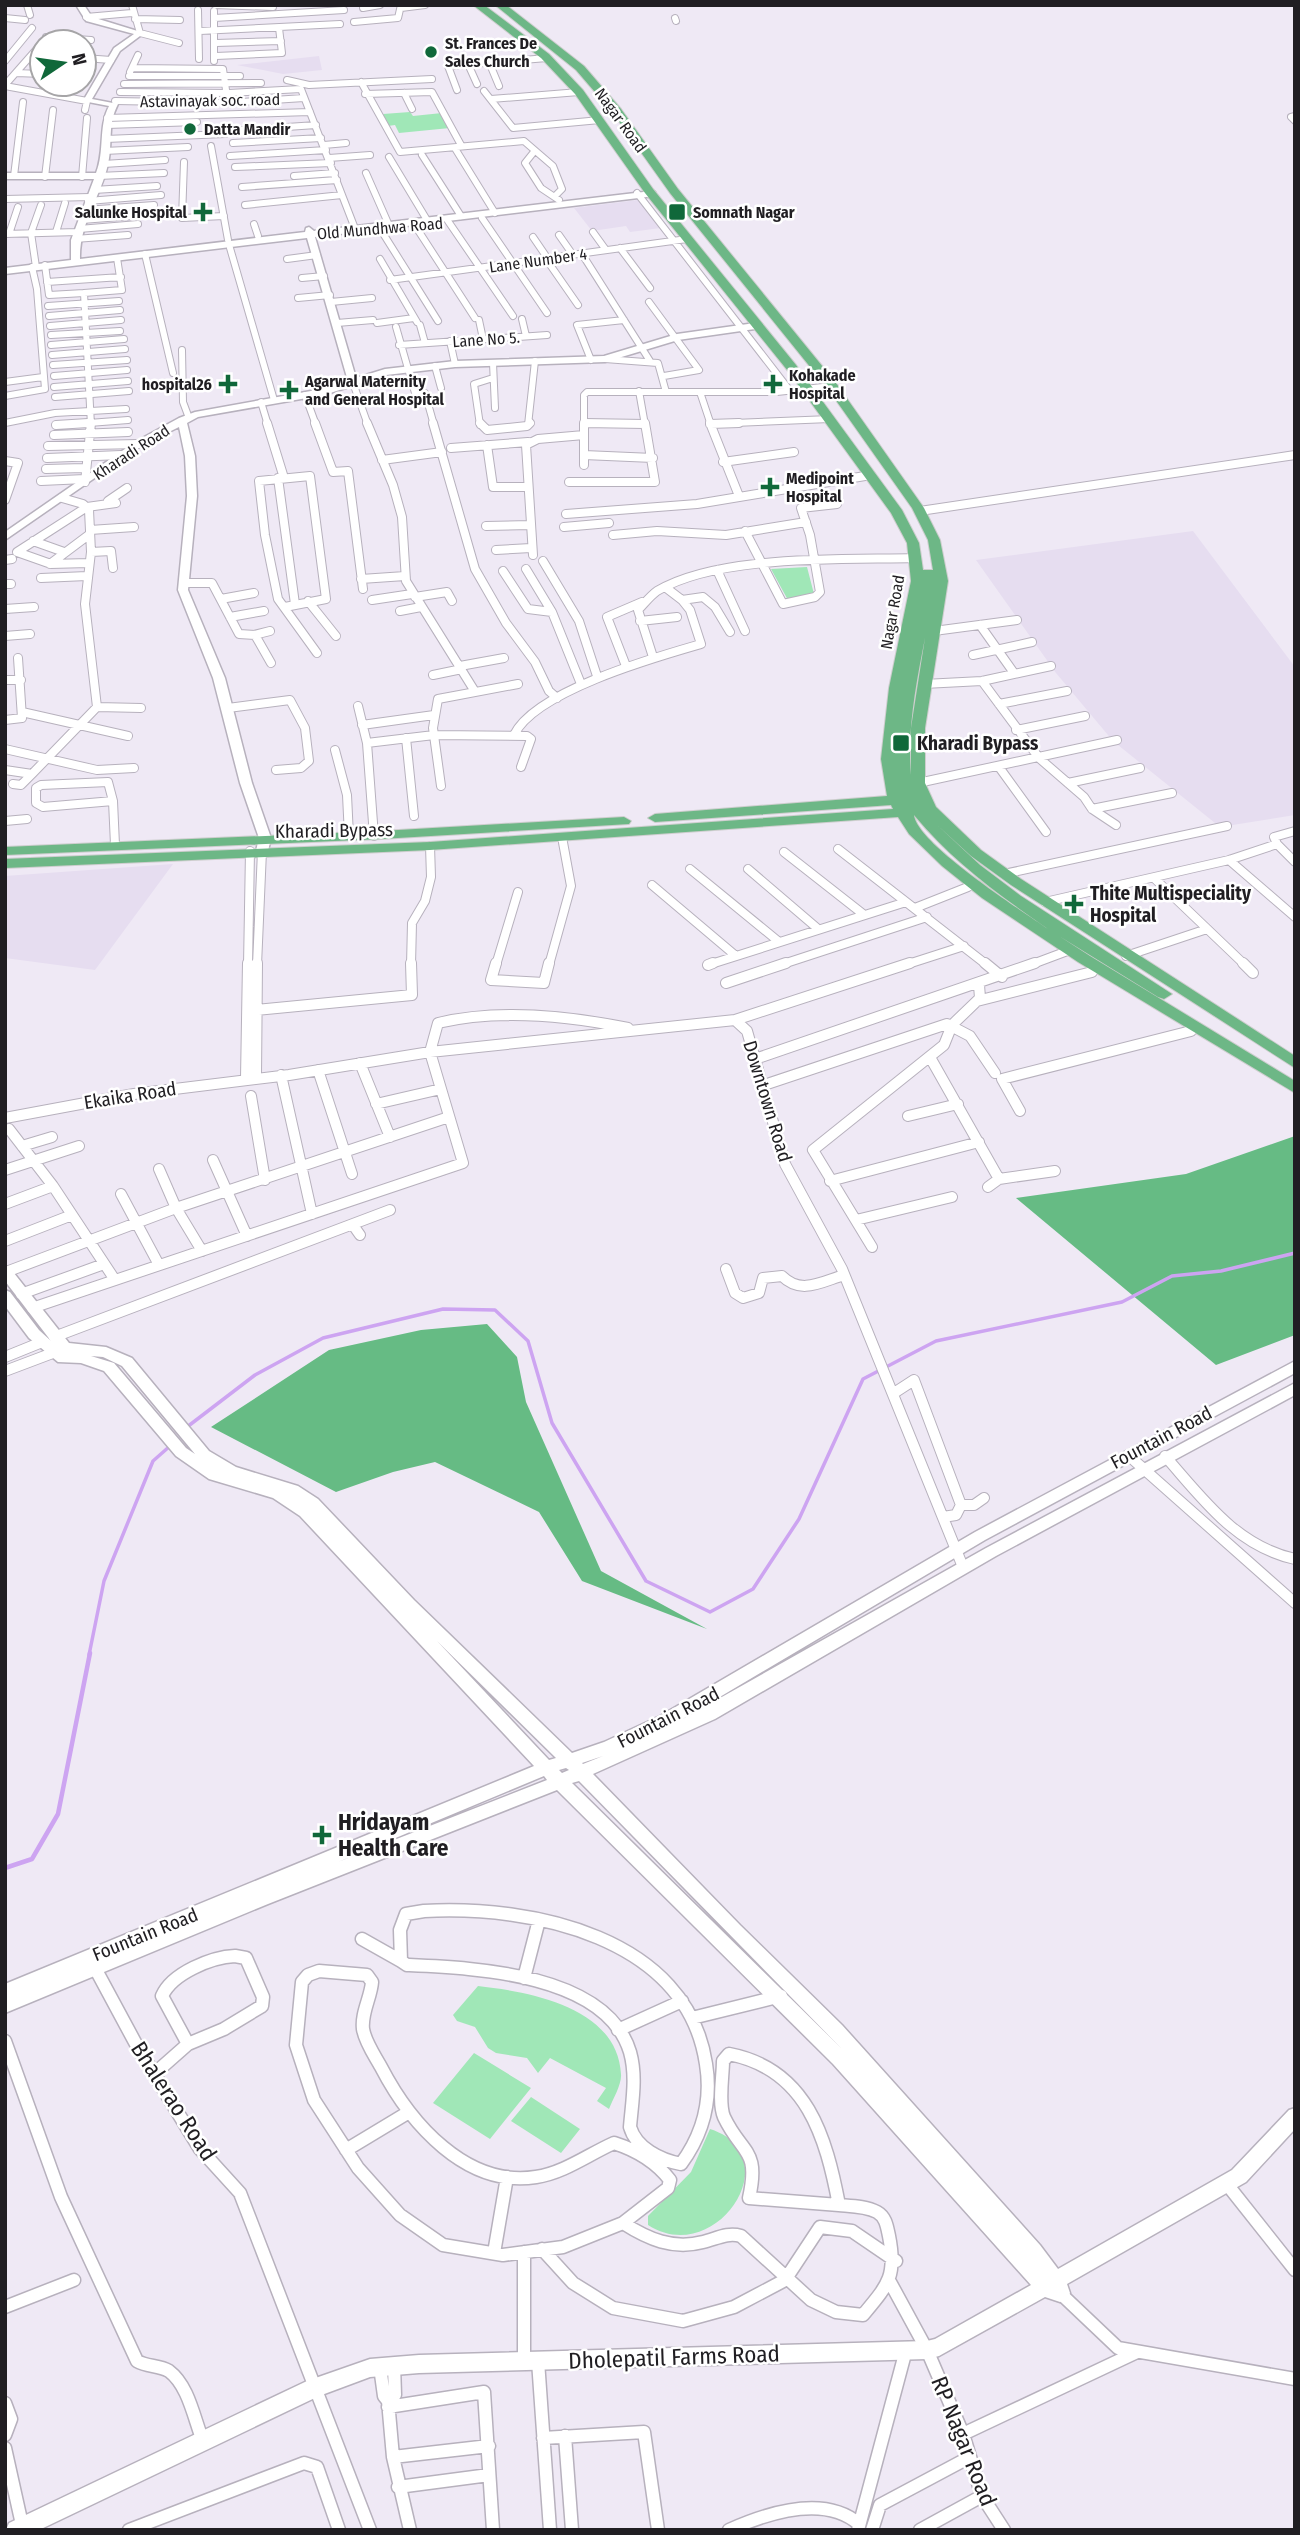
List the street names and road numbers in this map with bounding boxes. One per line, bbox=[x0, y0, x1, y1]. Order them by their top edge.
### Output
street label: Nagar Road bbox=[591, 84, 650, 156]
street label: Astavinayak soc. road bbox=[140, 90, 280, 111]
street label: Old Mundhwa Road bbox=[316, 214, 444, 243]
street label: Lane Number 4 bbox=[488, 244, 589, 277]
street label: Lane No 5. bbox=[452, 328, 520, 351]
street label: Kharadi Road bbox=[90, 421, 173, 484]
street label: Nagar Road bbox=[877, 574, 908, 651]
street label: Kharadi Bypass bbox=[275, 818, 393, 843]
street label: Downtown Road bbox=[738, 1038, 797, 1165]
street label: Ekaika Road bbox=[82, 1077, 178, 1114]
street label: Fountain Road bbox=[1107, 1401, 1216, 1474]
street label: Fountain Road bbox=[613, 1682, 723, 1753]
street label: Fountain Road bbox=[89, 1903, 201, 1966]
street label: Bhalerao Road bbox=[125, 2036, 223, 2166]
street label: Dholepatil Farms Road bbox=[568, 2339, 780, 2375]
street label: RP Nagar Road bbox=[925, 2372, 1003, 2510]

